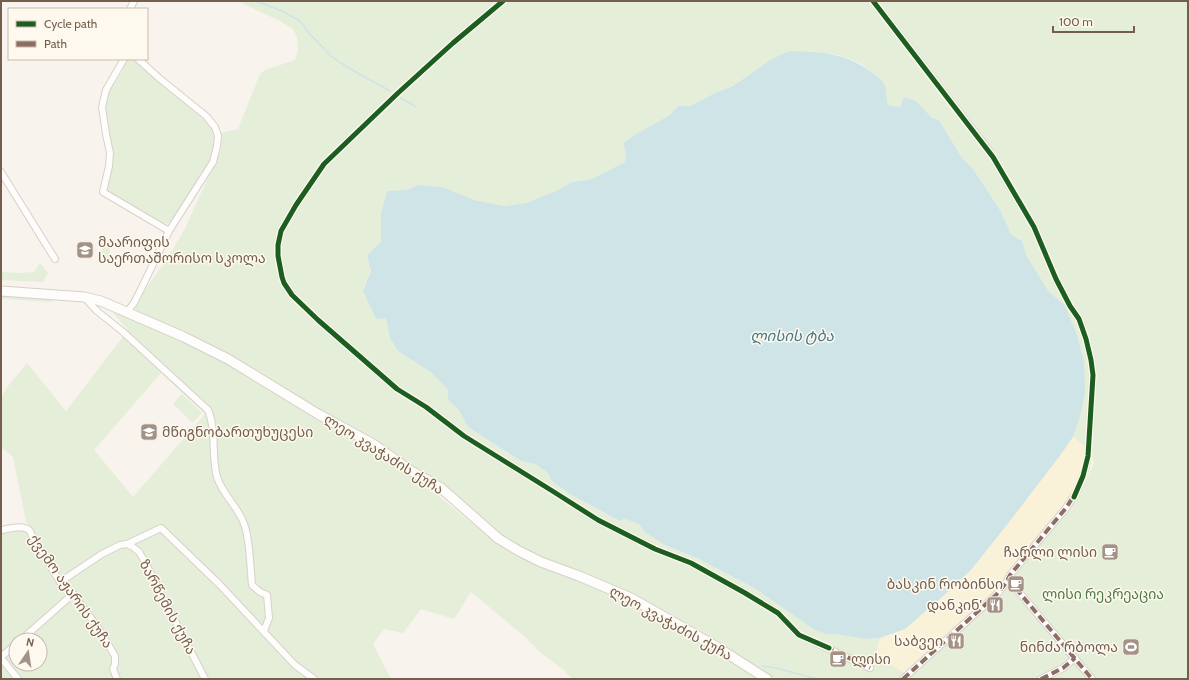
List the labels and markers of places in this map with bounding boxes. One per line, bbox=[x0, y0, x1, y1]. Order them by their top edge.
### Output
place label: მაარიფის საერთაშორისო სკოლა bbox=[98, 233, 266, 267]
school or university icon: მაარიფის საერთაშორისო სკოლა bbox=[75, 240, 95, 260]
school or university icon: მწიგნობართუხუცესი bbox=[139, 422, 159, 442]
place label: მწიგნობართუხუცესი bbox=[162, 423, 313, 441]
cafe icon: ჩარლი ლისი bbox=[1100, 542, 1120, 562]
place label: ჩარლი ლისი bbox=[1004, 543, 1097, 561]
cafe icon: ბასკინ რობინსი bbox=[1006, 574, 1026, 594]
place label: ბასკინ რობინსი bbox=[887, 575, 1003, 593]
restaurant icon: დანკინ' bbox=[985, 595, 1005, 615]
place label: დანკინ' bbox=[927, 596, 982, 614]
restaurant icon: საბვეი bbox=[946, 631, 966, 651]
place label: საბვეი bbox=[894, 632, 943, 650]
sports icon: ნინძა რბოლა bbox=[1121, 637, 1141, 657]
place label: ნინძა რბოლა bbox=[1020, 638, 1118, 656]
cafe icon: ლისი bbox=[828, 649, 848, 669]
place label: ლისი bbox=[851, 650, 891, 668]

